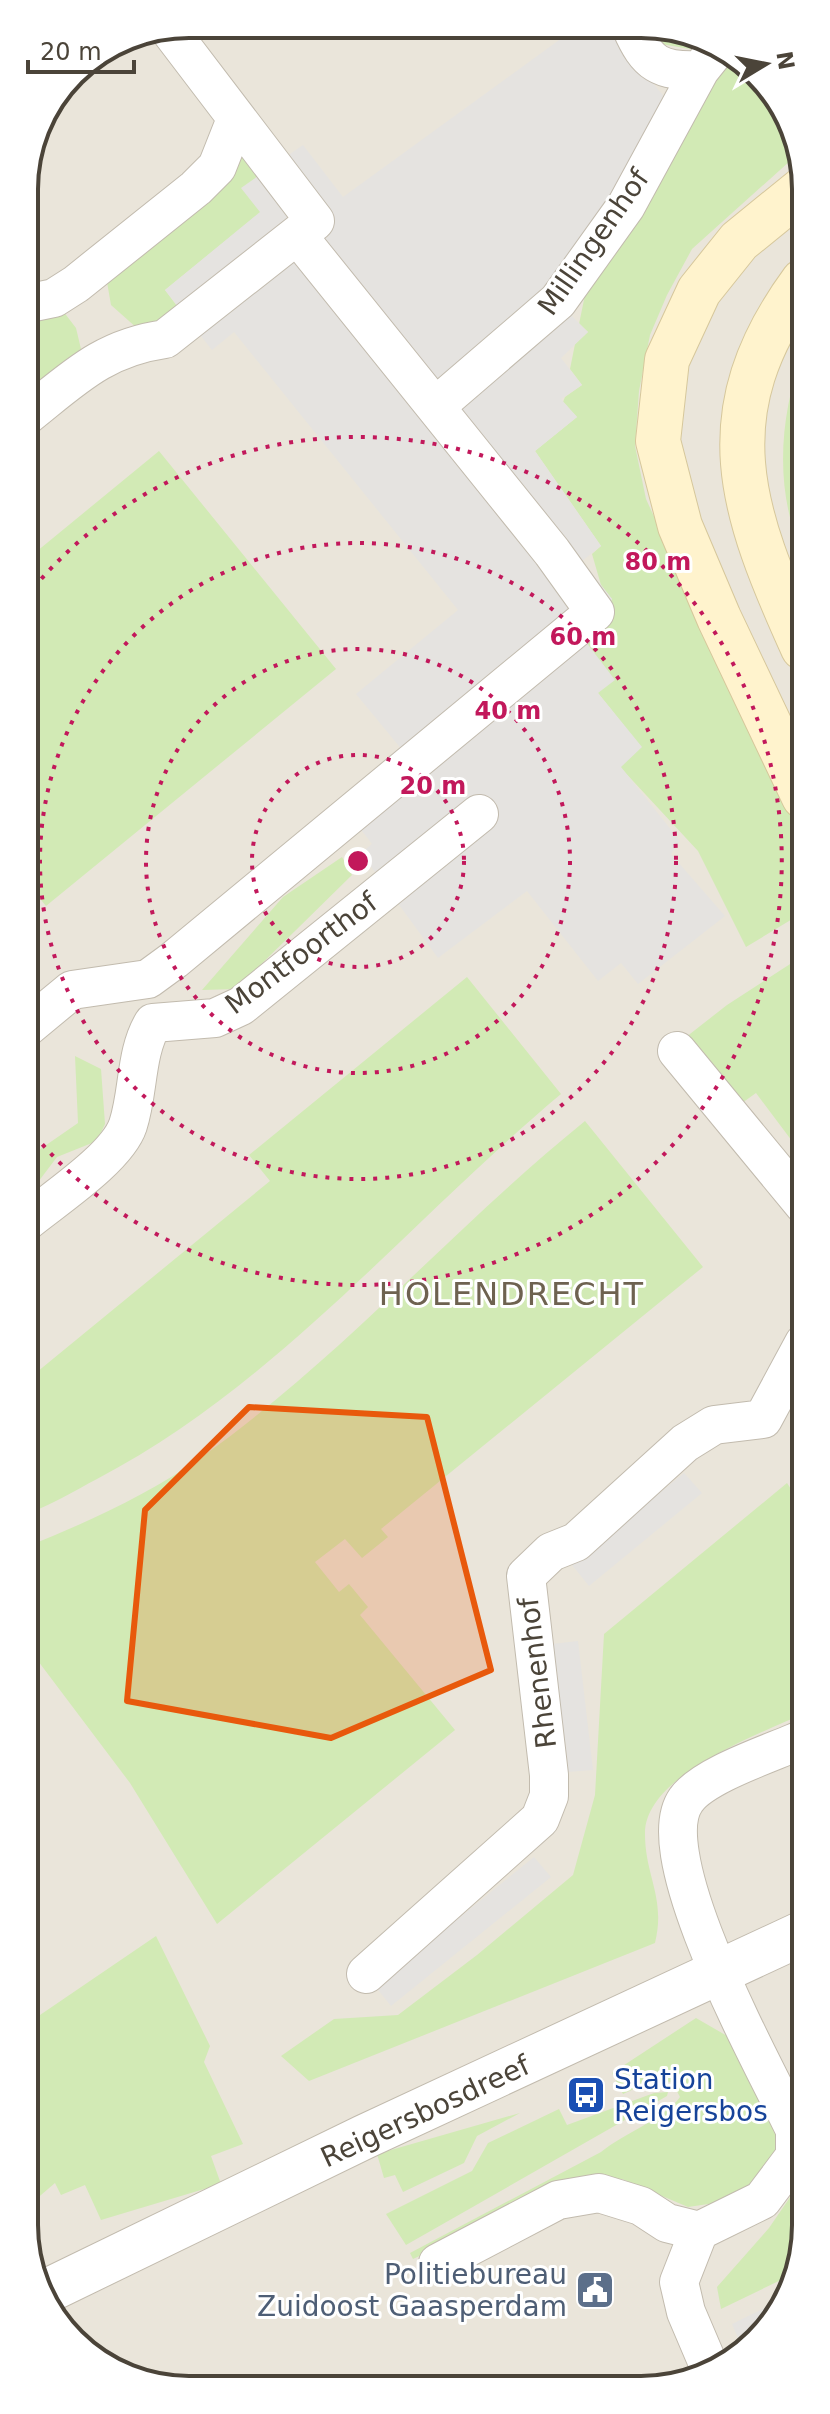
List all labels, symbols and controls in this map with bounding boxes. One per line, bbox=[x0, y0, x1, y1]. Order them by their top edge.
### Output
scale bar bbox=[28, 24, 134, 74]
north arrow bbox=[726, 24, 806, 104]
text: 20 m bbox=[40, 38, 102, 66]
text: N bbox=[771, 49, 799, 72]
street label: Millingenhof bbox=[531, 162, 656, 322]
text: 80 m bbox=[625, 548, 691, 576]
text: 60 m bbox=[550, 623, 616, 651]
text: 40 m bbox=[475, 697, 541, 725]
text: 20 m bbox=[400, 772, 466, 800]
centre of rings bbox=[344, 847, 372, 875]
street label: Montfoorthof bbox=[219, 885, 385, 1021]
district label: HOLENDRECHT bbox=[379, 1275, 645, 1313]
street label: Rhenenhof bbox=[512, 1594, 563, 1750]
street label: Reigersbosdreef bbox=[315, 2048, 536, 2174]
place label: Station Reigersbos bbox=[614, 2063, 768, 2128]
bus stop icon: Station Reigersbos bbox=[565, 2074, 607, 2116]
place label: Politiebureau Zuidoost Gaasperdam bbox=[257, 2258, 567, 2323]
public building icon: Politiebureau Zuidoost Gaasperdam bbox=[574, 2269, 616, 2311]

